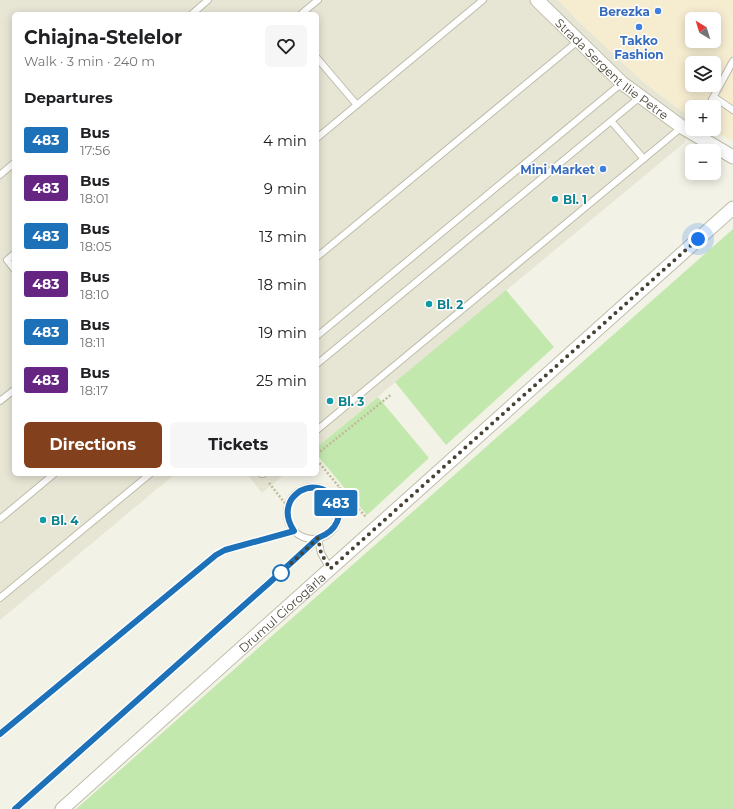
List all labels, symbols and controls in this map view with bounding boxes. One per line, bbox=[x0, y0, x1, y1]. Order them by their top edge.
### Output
place label: Berezka bbox=[599, 4, 650, 19]
marker: Berezka bbox=[653, 6, 663, 16]
north arrow bbox=[685, 12, 721, 48]
map controls bbox=[685, 12, 721, 180]
street label: Strada Sergent Ilie Petre bbox=[552, 15, 672, 122]
marker: Takko Fashion bbox=[634, 22, 644, 32]
button: heart bbox=[265, 25, 307, 67]
text: Chiajna-Stelelor bbox=[24, 26, 182, 49]
place label: Takko Fashion bbox=[614, 33, 664, 62]
text: Walk · 3 min · 240 m bbox=[24, 53, 155, 69]
button: layers bbox=[685, 56, 721, 92]
text: Departures bbox=[24, 88, 113, 107]
button: + bbox=[685, 100, 721, 136]
text: Bus bbox=[80, 123, 110, 142]
text: 483 bbox=[32, 131, 60, 149]
text: 4 min bbox=[263, 131, 307, 150]
text: 17:56 bbox=[80, 142, 110, 158]
button: − bbox=[685, 144, 721, 180]
place label: Mini Market bbox=[520, 162, 596, 177]
marker: Mini Market bbox=[598, 164, 608, 174]
text: Bus bbox=[80, 171, 110, 190]
text: 483 bbox=[32, 179, 60, 197]
text: 9 min bbox=[264, 179, 307, 198]
text: 18:01 bbox=[80, 190, 109, 206]
place label: Bl. 1 bbox=[563, 192, 587, 207]
marker: Bl. 1 bbox=[550, 194, 560, 204]
text: Bus bbox=[80, 219, 110, 238]
text: 483 bbox=[32, 227, 60, 245]
text: 13 min bbox=[259, 227, 307, 246]
your location bbox=[688, 229, 708, 249]
text: 18:05 bbox=[80, 238, 112, 254]
text: Bus bbox=[80, 267, 110, 286]
text: 483 bbox=[32, 275, 60, 293]
text: 18 min bbox=[258, 275, 307, 294]
text: 18:10 bbox=[80, 286, 109, 302]
place label: Bl. 2 bbox=[437, 297, 463, 312]
marker: Bl. 2 bbox=[424, 299, 434, 309]
text: Bus bbox=[80, 315, 110, 334]
text: 483 bbox=[32, 323, 60, 341]
text: 19 min bbox=[258, 323, 307, 342]
text: 18:11 bbox=[80, 334, 105, 350]
text: Bus bbox=[80, 363, 110, 382]
text: 483 bbox=[32, 371, 60, 389]
text: 25 min bbox=[256, 371, 307, 390]
text: 18:17 bbox=[80, 382, 108, 398]
place label: Bl. 3 bbox=[338, 394, 364, 409]
marker: Bl. 3 bbox=[325, 396, 335, 406]
button: Directions bbox=[24, 422, 162, 468]
button: Tickets bbox=[170, 422, 307, 468]
line badge: 483 bbox=[313, 490, 359, 516]
text: 483 bbox=[322, 494, 350, 512]
place label: Bl. 4 bbox=[51, 513, 79, 528]
marker: Bl. 4 bbox=[38, 515, 48, 525]
unlabelled marker bbox=[272, 564, 290, 582]
street label: Drumul Ciorogârla bbox=[235, 569, 328, 655]

